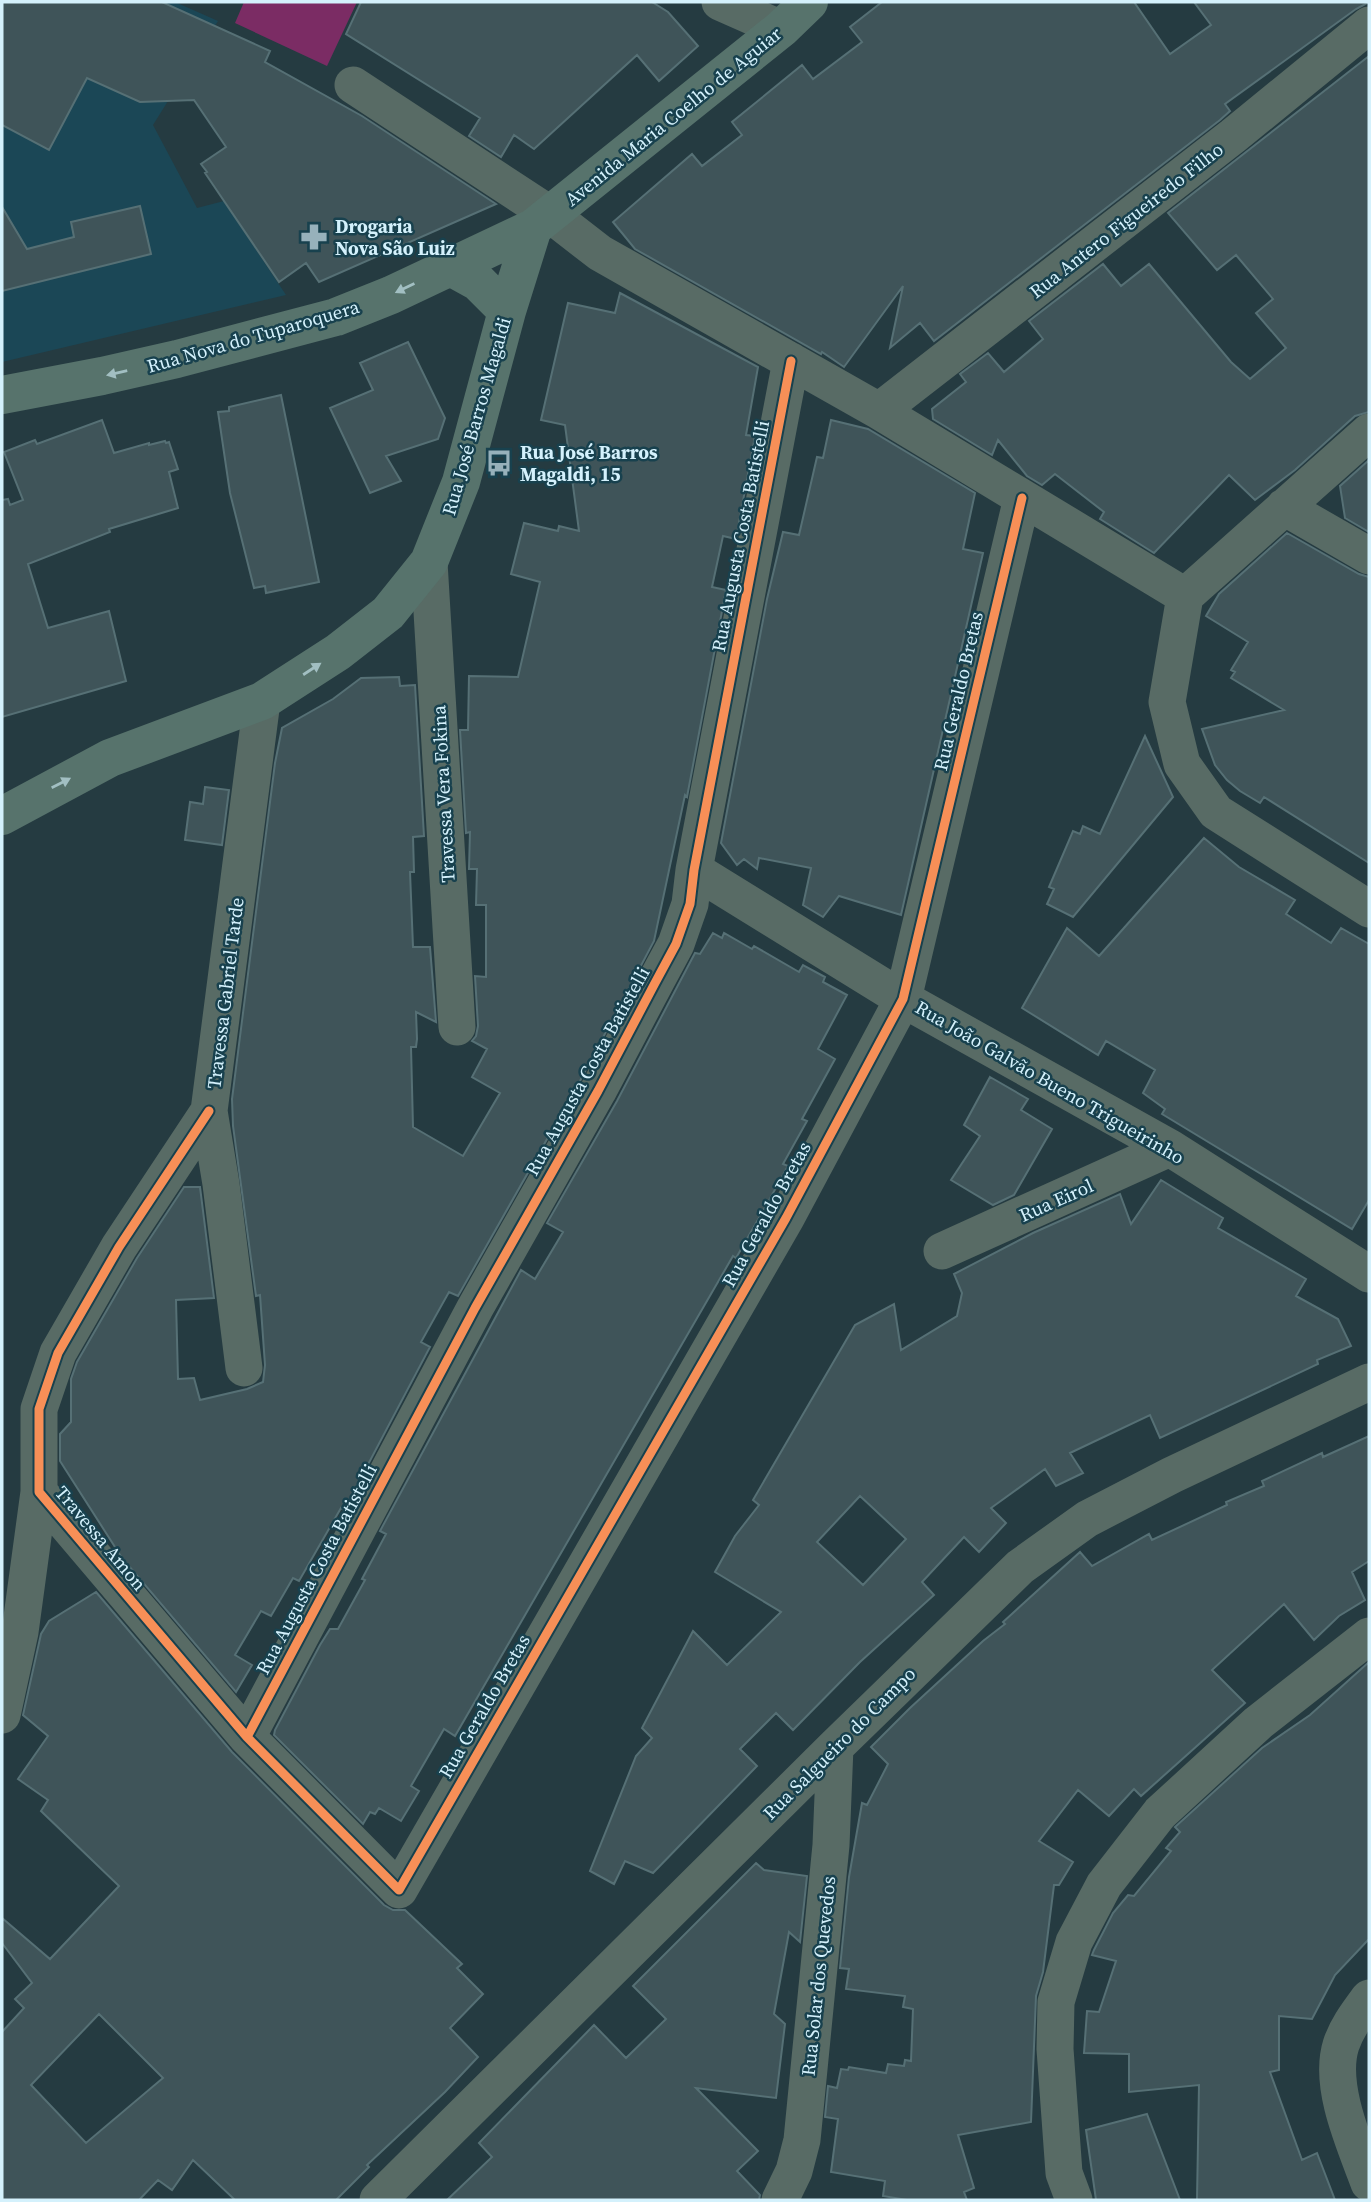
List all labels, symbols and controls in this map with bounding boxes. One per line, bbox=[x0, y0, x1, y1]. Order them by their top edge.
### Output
street label: Avenida Maria Coelho de Aguiar bbox=[559, 20, 787, 212]
street label: Rua Antero Figueiredo Filho bbox=[1024, 136, 1228, 304]
place label: Drogaria Nova São Luiz bbox=[335, 213, 455, 261]
pharmacy icon: Drogaria Nova São Luiz bbox=[299, 222, 329, 252]
one-way arrow bbox=[395, 282, 415, 294]
street label: Rua Nova do Tuparoquera bbox=[144, 293, 362, 379]
street label: Rua José Barros Magaldi bbox=[435, 314, 517, 518]
one-way arrow bbox=[106, 368, 128, 379]
street label: Rua Augusta Costa Batistelli bbox=[705, 418, 775, 654]
place label: Rua José Barros Magaldi, 15 bbox=[520, 439, 658, 487]
bus stop icon: Rua José Barros Magaldi, 15 bbox=[484, 448, 514, 478]
street label: Rua Geraldo Bretas bbox=[927, 609, 989, 773]
one-way arrow bbox=[302, 662, 322, 675]
street label: Travessa Vera Fokina bbox=[425, 704, 461, 883]
one-way arrow bbox=[51, 777, 71, 789]
street label: Travessa Gabriel Tarde bbox=[200, 896, 250, 1090]
street label: Rua Augusta Costa Batistelli bbox=[519, 962, 656, 1180]
street label: Rua João Galvão Bueno Trigueirinho bbox=[911, 994, 1189, 1170]
street label: Rua Geraldo Bretas bbox=[715, 1137, 817, 1291]
street label: Rua Eirol bbox=[1015, 1172, 1097, 1228]
street label: Rua Augusta Costa Batistelli bbox=[249, 1459, 383, 1679]
street label: Travessa Amon bbox=[50, 1480, 152, 1596]
street label: Rua Geraldo Bretas bbox=[432, 1629, 536, 1783]
street label: Rua Salgueiro do Campo bbox=[757, 1661, 921, 1825]
street label: Rua Solar dos Quevedos bbox=[795, 1875, 841, 2077]

